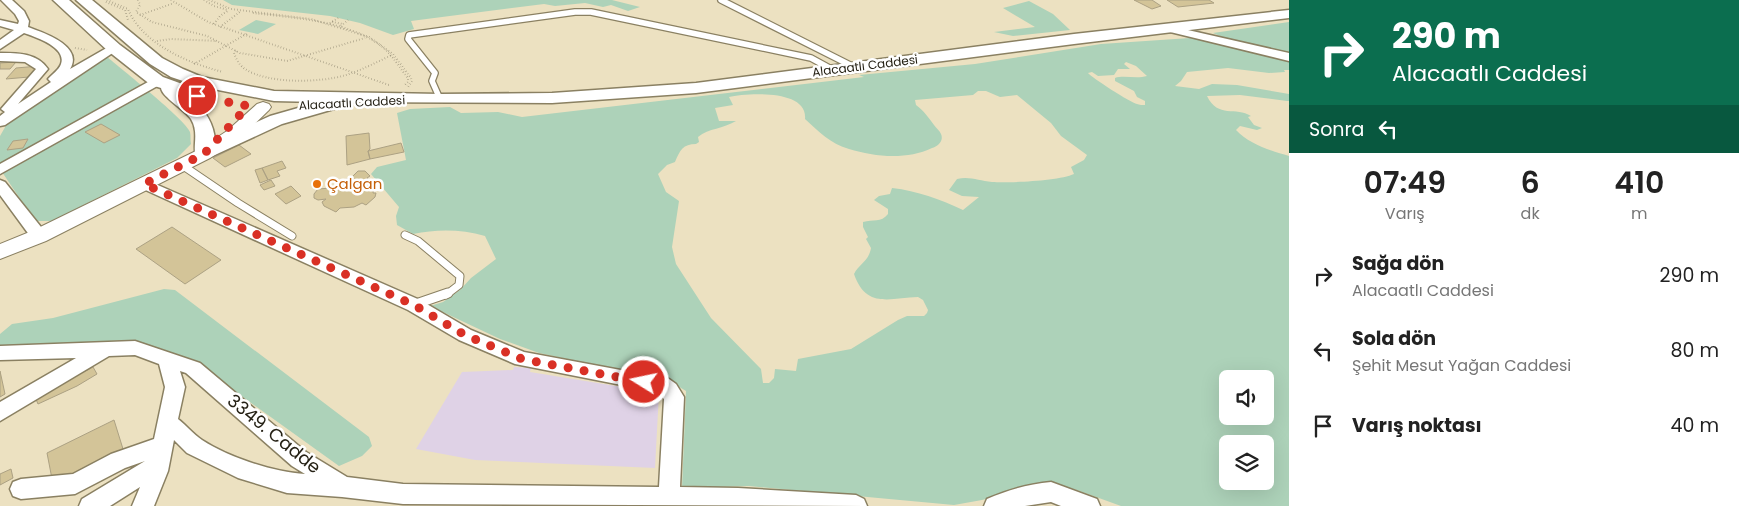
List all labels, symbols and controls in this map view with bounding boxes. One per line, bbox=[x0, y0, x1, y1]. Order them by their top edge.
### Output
text: 290 m bbox=[1392, 11, 1501, 60]
icon: right bbox=[1309, 20, 1374, 85]
street label: Alacaatlı Caddesi bbox=[811, 51, 919, 80]
text: Alacaatlı Caddesi bbox=[1392, 58, 1587, 89]
pin bbox=[176, 75, 218, 117]
icon: arrive bbox=[183, 82, 211, 110]
street label: Alacaatlı Caddesi bbox=[298, 91, 406, 114]
icon: left bbox=[1374, 115, 1402, 143]
text: Sonra bbox=[1309, 116, 1364, 143]
text: 07:49 bbox=[1364, 161, 1446, 204]
text: 6 bbox=[1521, 161, 1540, 204]
text: 410 bbox=[1614, 161, 1664, 204]
place label: Çalgan bbox=[327, 173, 382, 194]
marker: Çalgan bbox=[311, 178, 323, 190]
text: Varış bbox=[1385, 202, 1425, 225]
text: dk bbox=[1521, 202, 1540, 225]
text: m bbox=[1631, 202, 1648, 225]
text: Sağa dön bbox=[1352, 250, 1444, 277]
icon: right bbox=[1309, 262, 1337, 290]
text: 290 m bbox=[1660, 262, 1719, 289]
text: Alacaatlı Caddesi bbox=[1352, 279, 1494, 302]
text: Sola dön bbox=[1352, 325, 1436, 352]
icon: left bbox=[1309, 337, 1337, 365]
text: 80 m bbox=[1670, 337, 1719, 364]
text: Şehit Mesut Yağan Caddesi bbox=[1352, 354, 1571, 377]
position arrow bbox=[617, 355, 669, 407]
map controls bbox=[1219, 370, 1274, 490]
button: sound bbox=[1219, 370, 1274, 425]
street label: 3349. Cadde bbox=[222, 388, 326, 479]
icon: arrive bbox=[1309, 412, 1337, 440]
text: Varış noktası bbox=[1352, 412, 1482, 439]
text: 40 m bbox=[1670, 412, 1719, 439]
button: layers bbox=[1219, 435, 1274, 490]

